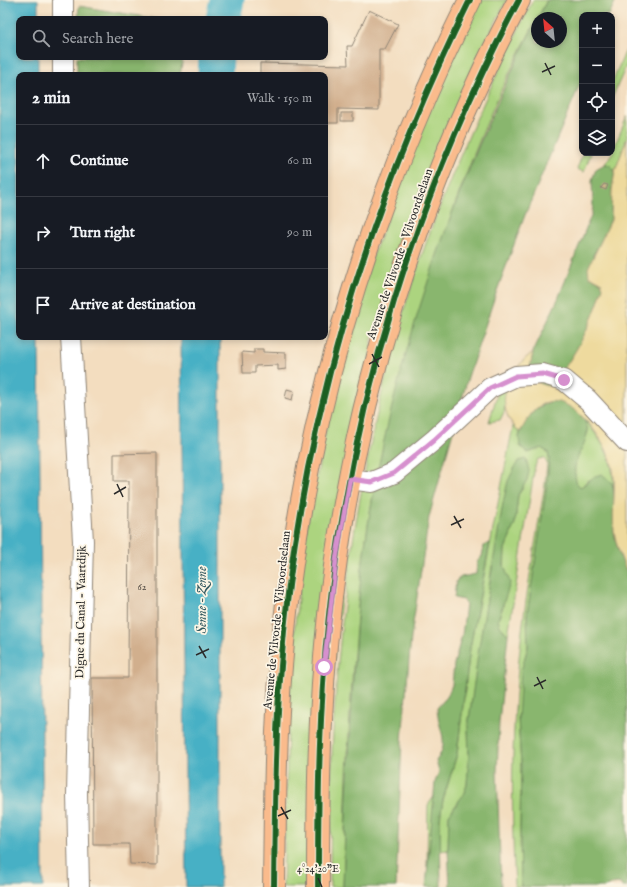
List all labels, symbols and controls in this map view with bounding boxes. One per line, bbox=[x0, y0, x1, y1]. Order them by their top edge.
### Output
north arrow bbox=[531, 12, 567, 48]
map controls bbox=[579, 12, 615, 156]
button: + bbox=[579, 12, 615, 48]
search box bbox=[16, 16, 328, 60]
icon: search bbox=[30, 27, 52, 49]
text: Search here bbox=[62, 29, 133, 48]
button: − bbox=[579, 48, 615, 84]
button: locate bbox=[579, 84, 615, 120]
text: 2 min bbox=[32, 88, 70, 109]
text: Walk · 150 m bbox=[247, 90, 312, 107]
button: layers bbox=[579, 120, 615, 156]
icon: ahead bbox=[32, 150, 54, 172]
text: Continue bbox=[70, 151, 128, 170]
text: 60 m bbox=[287, 152, 312, 169]
street label: Avenue de Vilvorde - Vilvoordselaan bbox=[363, 166, 437, 342]
icon: right bbox=[32, 222, 54, 244]
text: Turn right bbox=[70, 223, 135, 242]
text: 90 m bbox=[287, 224, 312, 241]
icon: arrive bbox=[32, 294, 54, 316]
text: Arrive at destination bbox=[70, 295, 196, 314]
route end bbox=[555, 371, 573, 389]
street label: Avenue de Vilvorde - Vilvoordselaan bbox=[260, 529, 294, 711]
street label: Digue du Canal - Vaartdijk bbox=[72, 545, 90, 679]
water label: Senne - Zenne bbox=[194, 566, 212, 634]
house number: 62 bbox=[138, 581, 147, 594]
route start bbox=[315, 658, 333, 676]
text: 4°24'20"E bbox=[297, 863, 339, 876]

